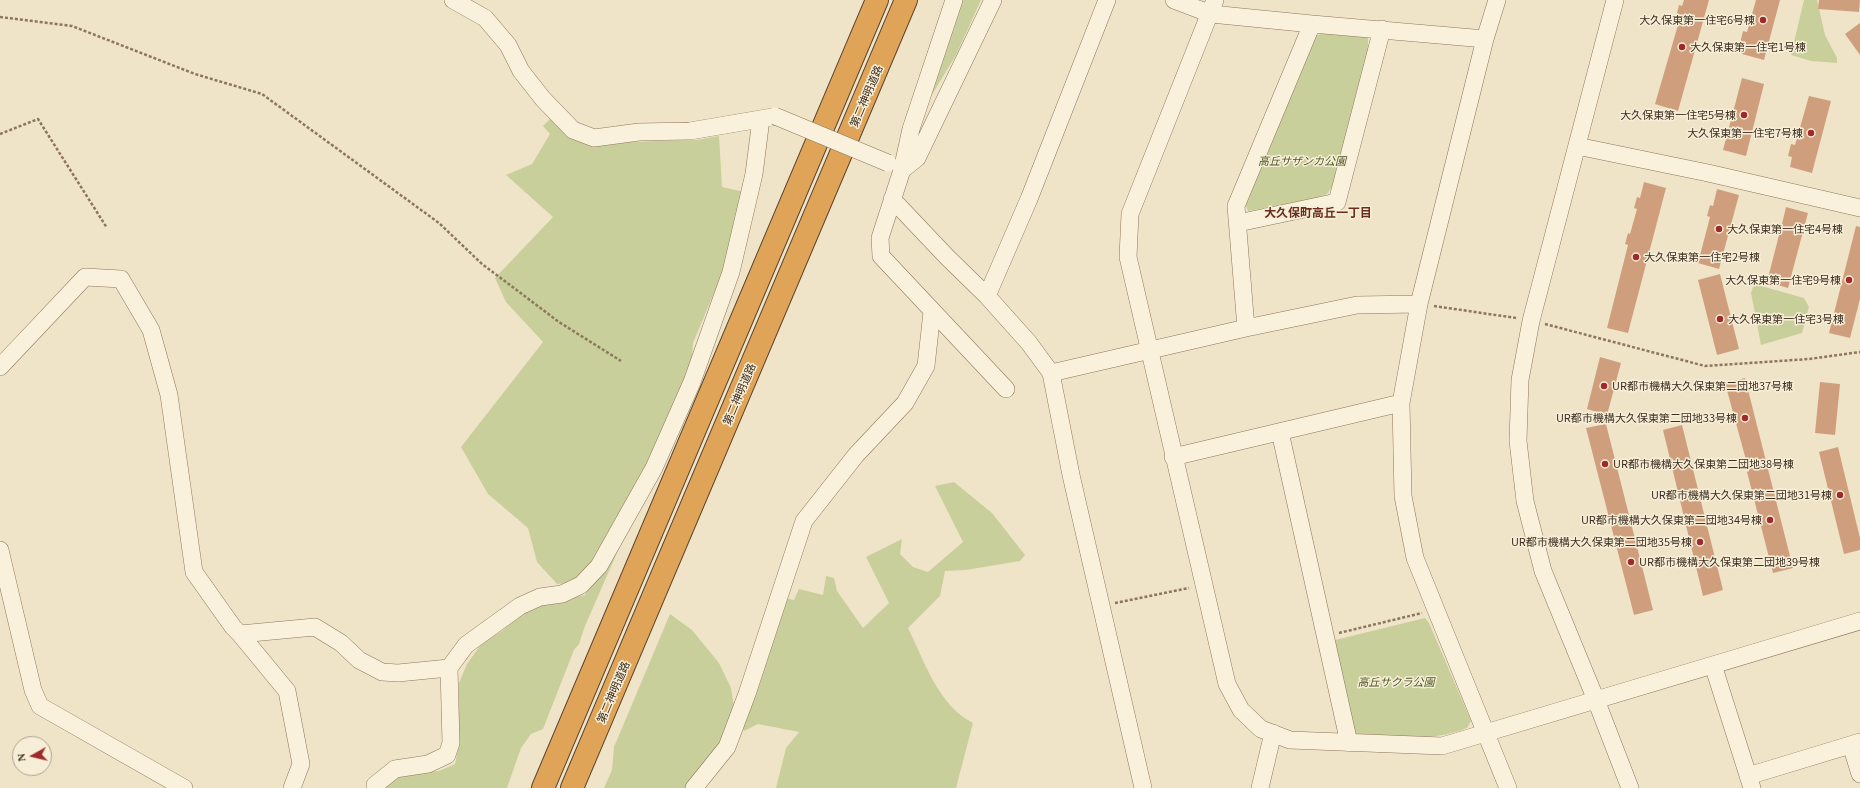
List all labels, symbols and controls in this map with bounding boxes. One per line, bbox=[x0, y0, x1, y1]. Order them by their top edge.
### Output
place label: 大久保東第一住宅6号棟 bbox=[1639, 13, 1755, 27]
marker: 大久保東第一住宅6号棟 bbox=[1758, 15, 1768, 25]
place label: 大久保東第一住宅1号棟 bbox=[1690, 40, 1806, 54]
marker: 大久保東第一住宅1号棟 bbox=[1677, 42, 1687, 52]
street label: 第二神明道路 bbox=[847, 63, 885, 129]
place label: 大久保東第一住宅5号棟 bbox=[1620, 108, 1736, 122]
marker: 大久保東第一住宅5号棟 bbox=[1739, 110, 1749, 120]
place label: 大久保東第一住宅7号棟 bbox=[1687, 126, 1803, 140]
marker: 大久保東第一住宅7号棟 bbox=[1806, 128, 1816, 138]
park label: 高丘サザンカ公園 bbox=[1258, 154, 1346, 168]
district label: 大久保町高丘一丁目 bbox=[1264, 205, 1372, 219]
place label: 大久保東第一住宅4号棟 bbox=[1727, 222, 1843, 236]
marker: 大久保東第一住宅4号棟 bbox=[1714, 224, 1724, 234]
place label: 大久保東第一住宅2号棟 bbox=[1644, 250, 1760, 264]
marker: 大久保東第一住宅2号棟 bbox=[1631, 252, 1641, 262]
place label: 大久保東第一住宅9号棟 bbox=[1725, 273, 1841, 287]
marker: 大久保東第一住宅9号棟 bbox=[1844, 275, 1854, 285]
place label: 大久保東第一住宅3号棟 bbox=[1728, 312, 1844, 326]
marker: 大久保東第一住宅3号棟 bbox=[1715, 314, 1725, 324]
street label: 第二神明道路 bbox=[720, 361, 758, 427]
place label: UR都市機構大久保東第二団地37号棟 bbox=[1612, 379, 1793, 393]
marker: UR都市機構大久保東第二団地37号棟 bbox=[1599, 381, 1609, 391]
place label: UR都市機構大久保東第二団地33号棟 bbox=[1556, 411, 1737, 425]
marker: UR都市機構大久保東第二団地33号棟 bbox=[1740, 413, 1750, 423]
place label: UR都市機構大久保東第二団地38号棟 bbox=[1613, 457, 1794, 471]
marker: UR都市機構大久保東第二団地38号棟 bbox=[1600, 459, 1610, 469]
place label: UR都市機構大久保東第二団地31号棟 bbox=[1651, 488, 1832, 502]
marker: UR都市機構大久保東第二団地31号棟 bbox=[1835, 490, 1845, 500]
place label: UR都市機構大久保東第二団地34号棟 bbox=[1581, 513, 1762, 527]
marker: UR都市機構大久保東第二団地34号棟 bbox=[1765, 515, 1775, 525]
place label: UR都市機構大久保東第二団地35号棟 bbox=[1511, 535, 1692, 549]
marker: UR都市機構大久保東第二団地35号棟 bbox=[1695, 537, 1705, 547]
place label: UR都市機構大久保東第二団地39号棟 bbox=[1639, 555, 1820, 569]
marker: UR都市機構大久保東第二団地39号棟 bbox=[1626, 557, 1636, 567]
street label: 第二神明道路 bbox=[594, 659, 632, 725]
park label: 高丘サクラ公園 bbox=[1358, 675, 1434, 689]
north arrow bbox=[12, 736, 52, 776]
text: N bbox=[15, 753, 28, 762]

